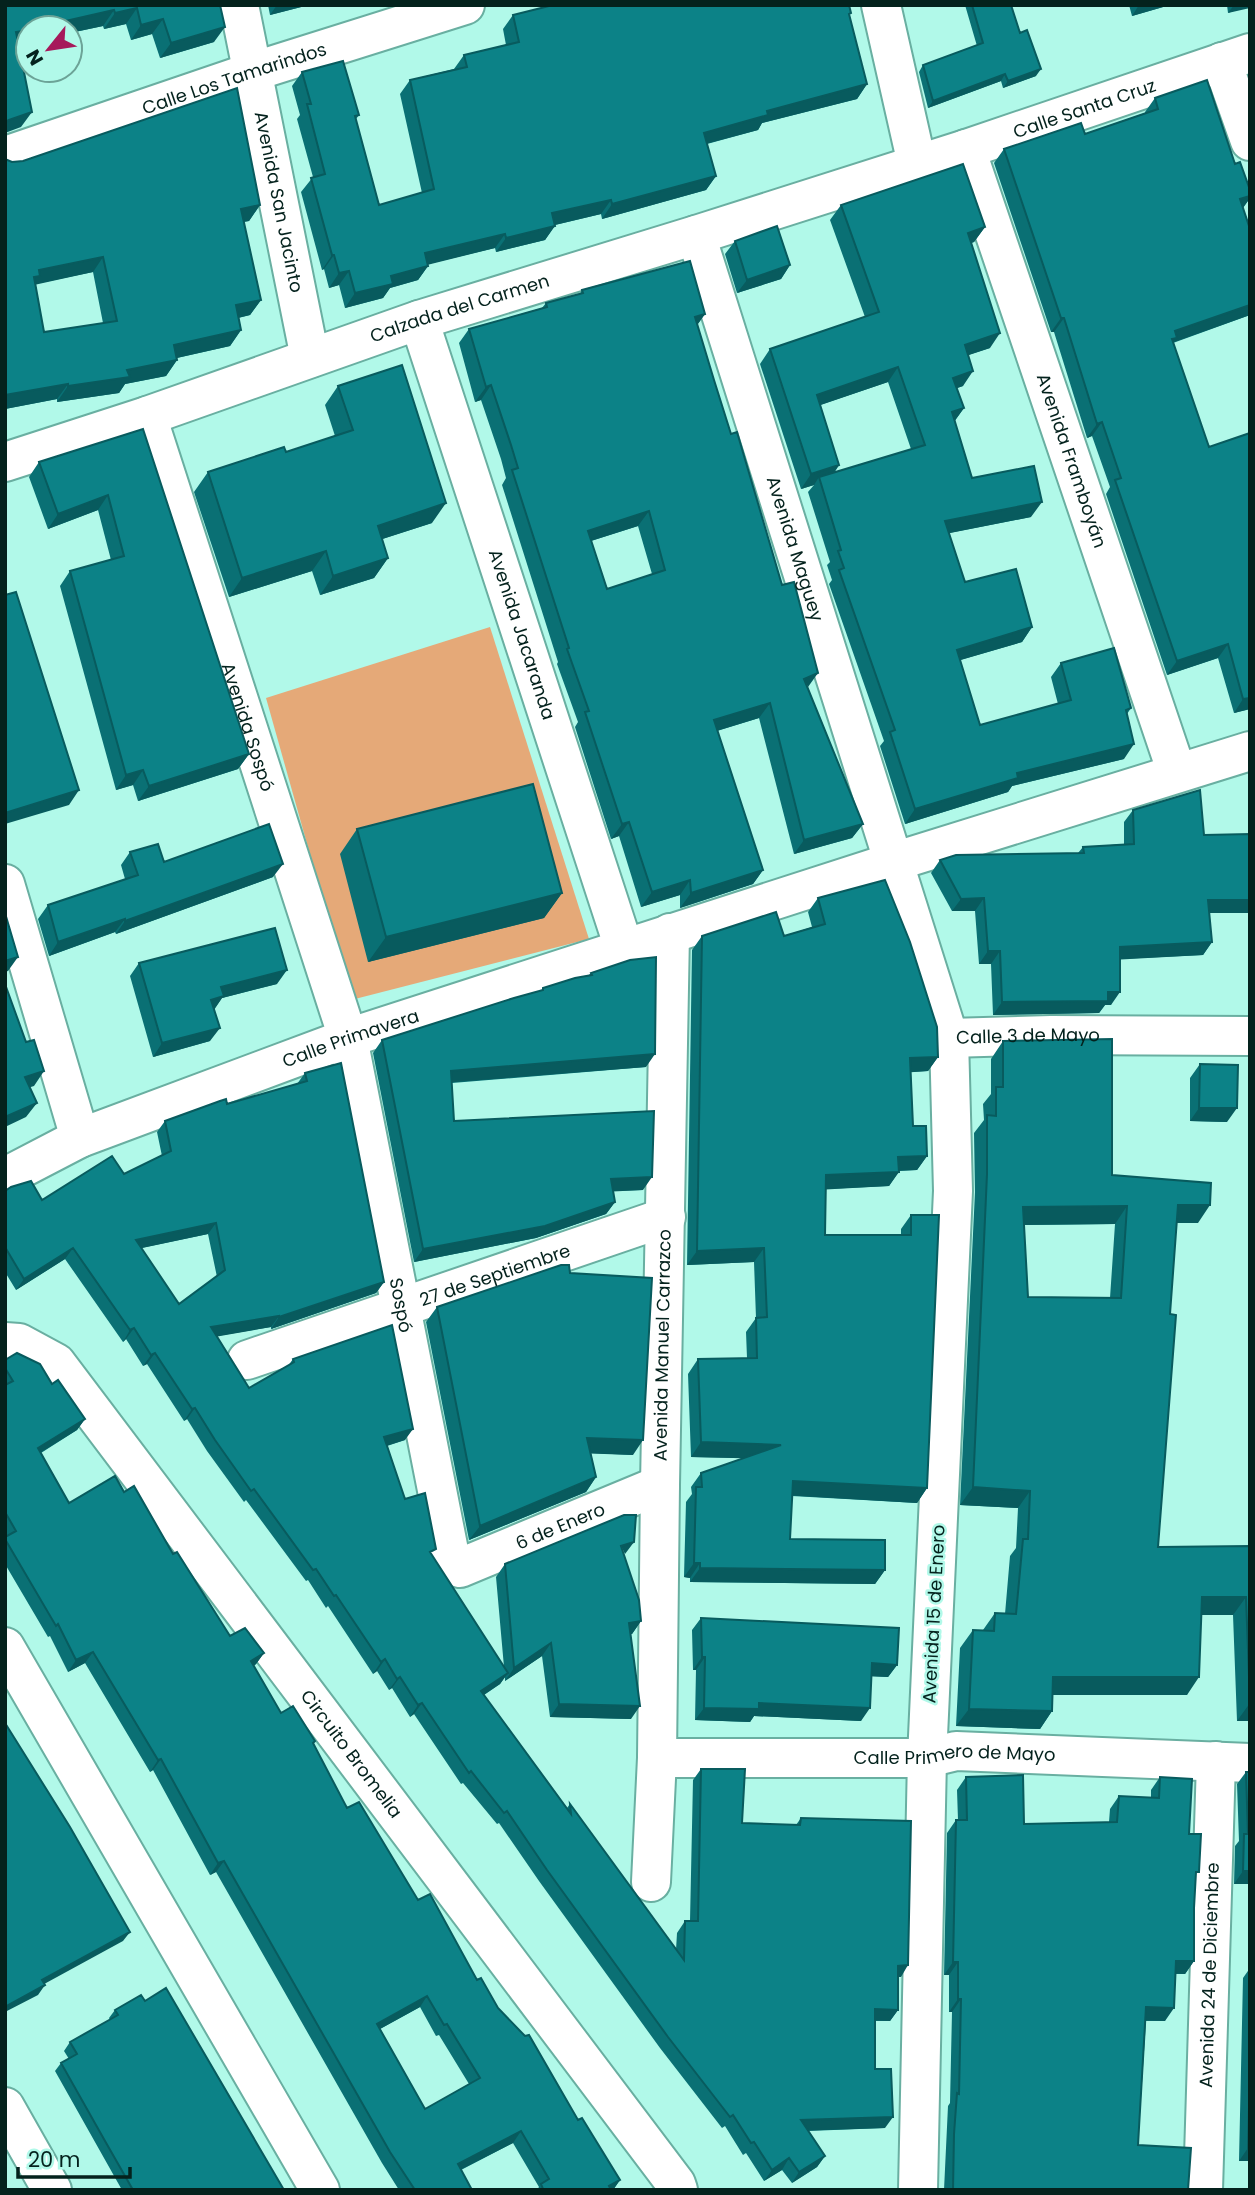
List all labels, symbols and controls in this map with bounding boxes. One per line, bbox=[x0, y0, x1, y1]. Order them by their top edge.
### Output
north arrow bbox=[14, 14, 84, 84]
street label: Calle Los Tamarindos bbox=[139, 36, 330, 120]
text: N bbox=[19, 44, 50, 70]
street label: Calle Santa Cruz bbox=[1010, 73, 1159, 144]
street label: Avenida San Jacinto bbox=[249, 109, 310, 295]
street label: Calzada del Carmen bbox=[367, 268, 552, 348]
street label: Avenida Framboyán bbox=[1031, 370, 1113, 551]
street label: Avenida Maguey bbox=[761, 473, 830, 625]
street label: Avenida Jacaranda bbox=[483, 546, 562, 723]
street label: Avenida Sospó bbox=[216, 660, 280, 794]
street label: Calle Primavera bbox=[279, 1003, 422, 1073]
street label: Calle 3 de Mayo bbox=[956, 1022, 1100, 1050]
street label: Avenida Manuel Carrazco bbox=[647, 1229, 677, 1461]
street label: 27 de Septiembre bbox=[416, 1238, 574, 1312]
street label: Sospó bbox=[384, 1276, 419, 1335]
street label: 6 de Enero bbox=[512, 1496, 609, 1556]
street label: Avenida 15 de Enero bbox=[916, 1524, 951, 1704]
street label: Circuito Bromelia bbox=[295, 1684, 408, 1823]
street label: Calle Primero de Mayo bbox=[854, 1738, 1056, 1770]
street label: Avenida 24 de Diciembre bbox=[1193, 1862, 1225, 2088]
scale bar bbox=[18, 2136, 130, 2180]
text: 20 m bbox=[28, 2145, 81, 2174]

